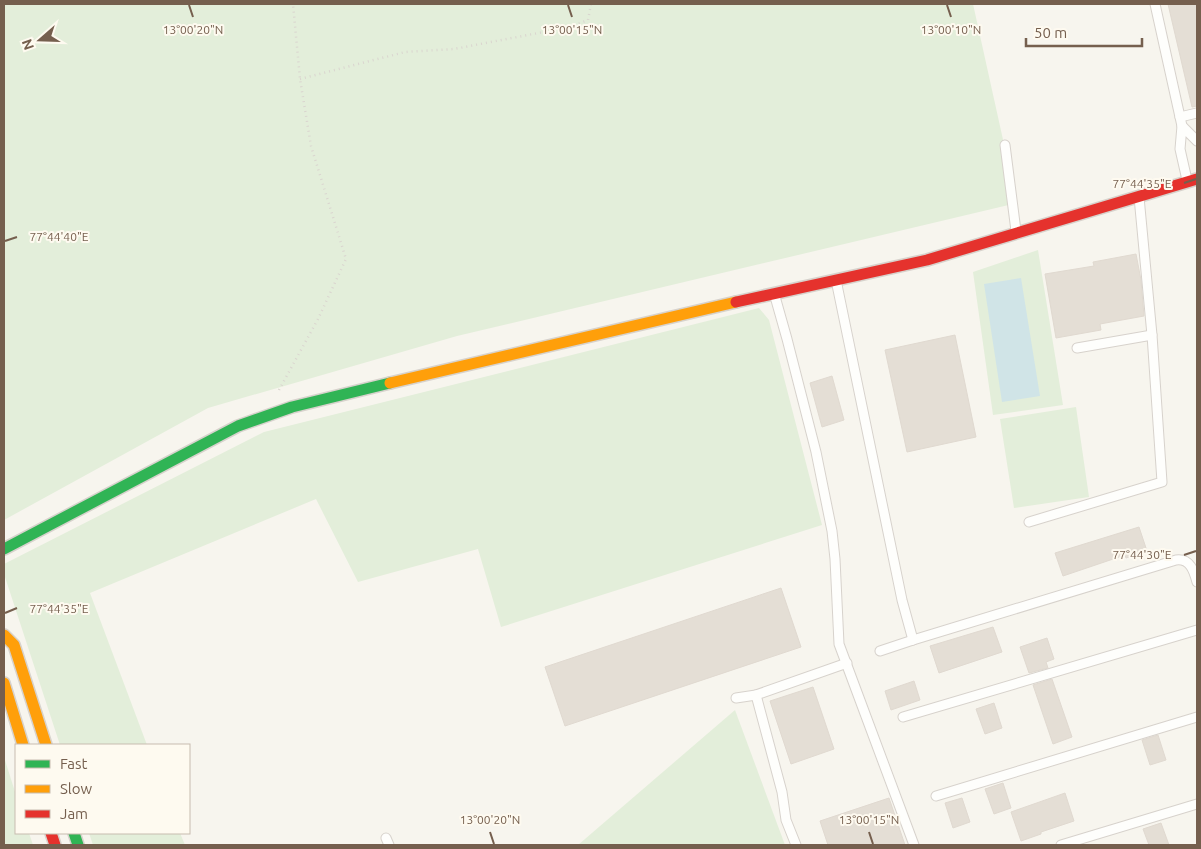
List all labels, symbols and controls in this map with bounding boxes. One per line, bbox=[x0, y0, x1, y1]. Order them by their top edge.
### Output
north arrow bbox=[15, 15, 65, 65]
scale bar bbox=[1026, 15, 1142, 47]
text: 13°00'20"N bbox=[163, 23, 223, 36]
text: 13°00'15"N bbox=[542, 23, 602, 36]
text: 13°00'10"N bbox=[921, 23, 981, 36]
text: 50 m bbox=[1034, 24, 1067, 41]
text: N bbox=[18, 37, 37, 52]
text: 77°44'35"E bbox=[1113, 177, 1172, 190]
text: 77°44'40"E bbox=[30, 230, 89, 243]
text: 77°44'30"E bbox=[1113, 548, 1172, 561]
text: 77°44'35"E bbox=[30, 602, 89, 615]
legend bbox=[15, 744, 190, 834]
text: Fast bbox=[60, 755, 88, 772]
text: Slow bbox=[60, 780, 93, 797]
text: Jam bbox=[60, 805, 88, 822]
text: 13°00'20"N bbox=[460, 813, 520, 826]
text: 13°00'15"N bbox=[839, 813, 899, 826]

